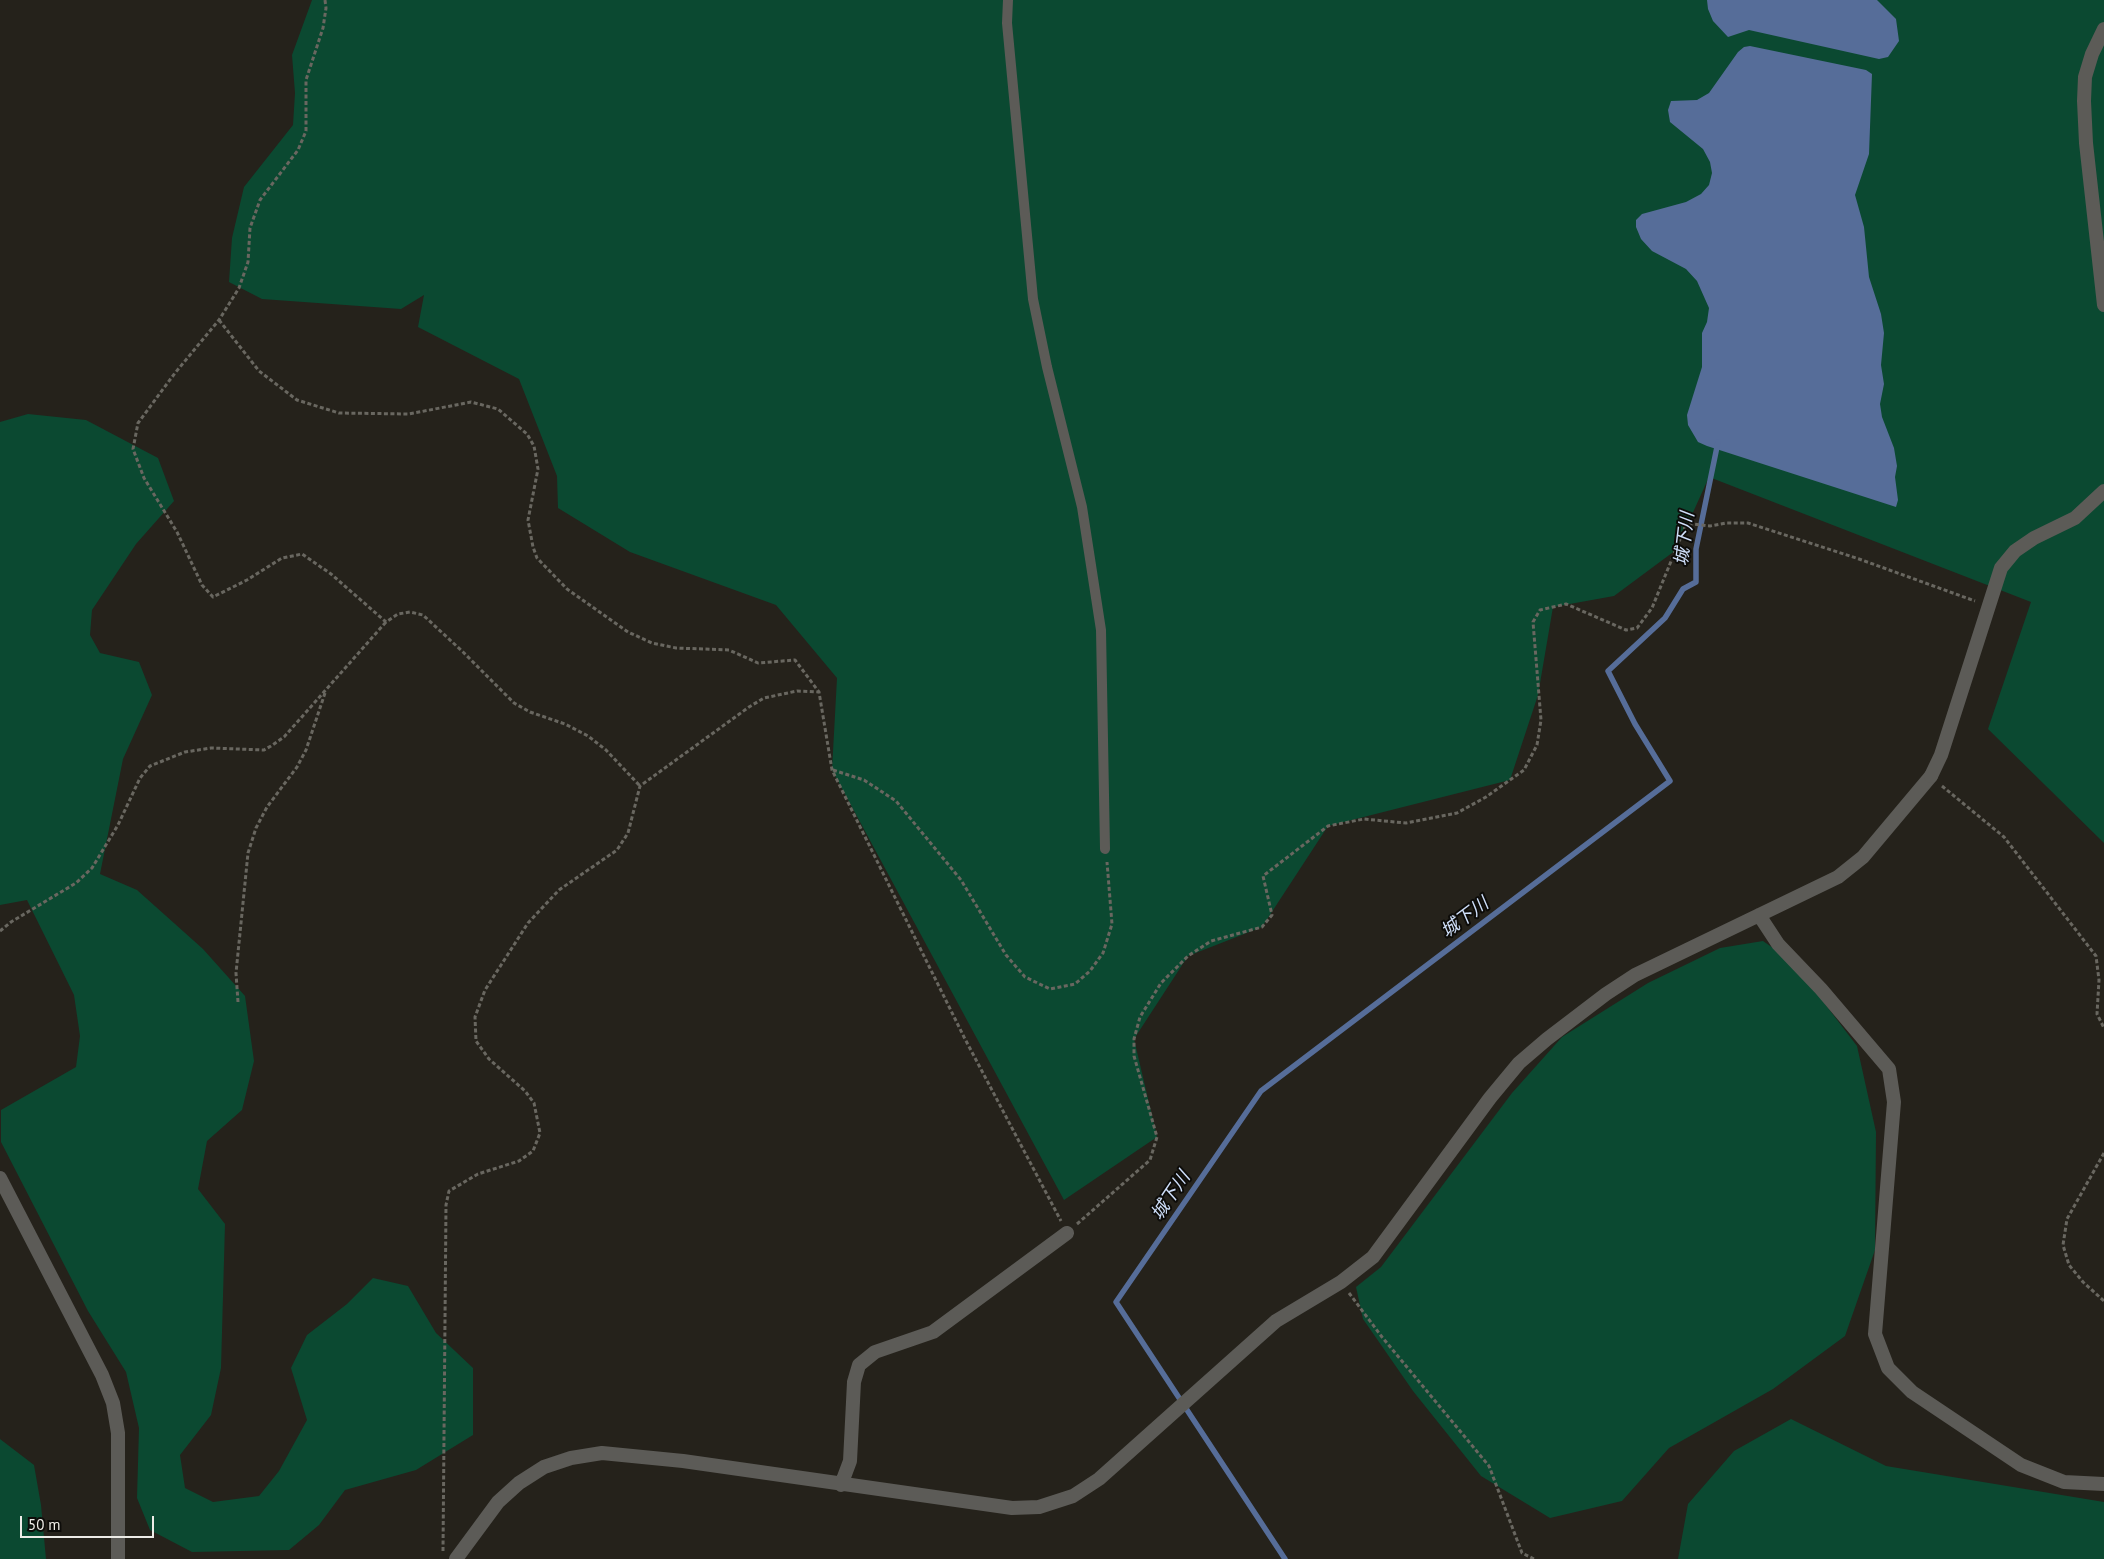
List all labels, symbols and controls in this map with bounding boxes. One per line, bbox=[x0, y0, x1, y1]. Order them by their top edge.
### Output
water label: 城下川 bbox=[1671, 511, 1699, 567]
water label: 城下川 bbox=[1437, 893, 1493, 943]
water label: 城下川 bbox=[1147, 1168, 1195, 1224]
scale bar bbox=[22, 1506, 156, 1538]
text: 50 m bbox=[28, 1515, 61, 1534]

